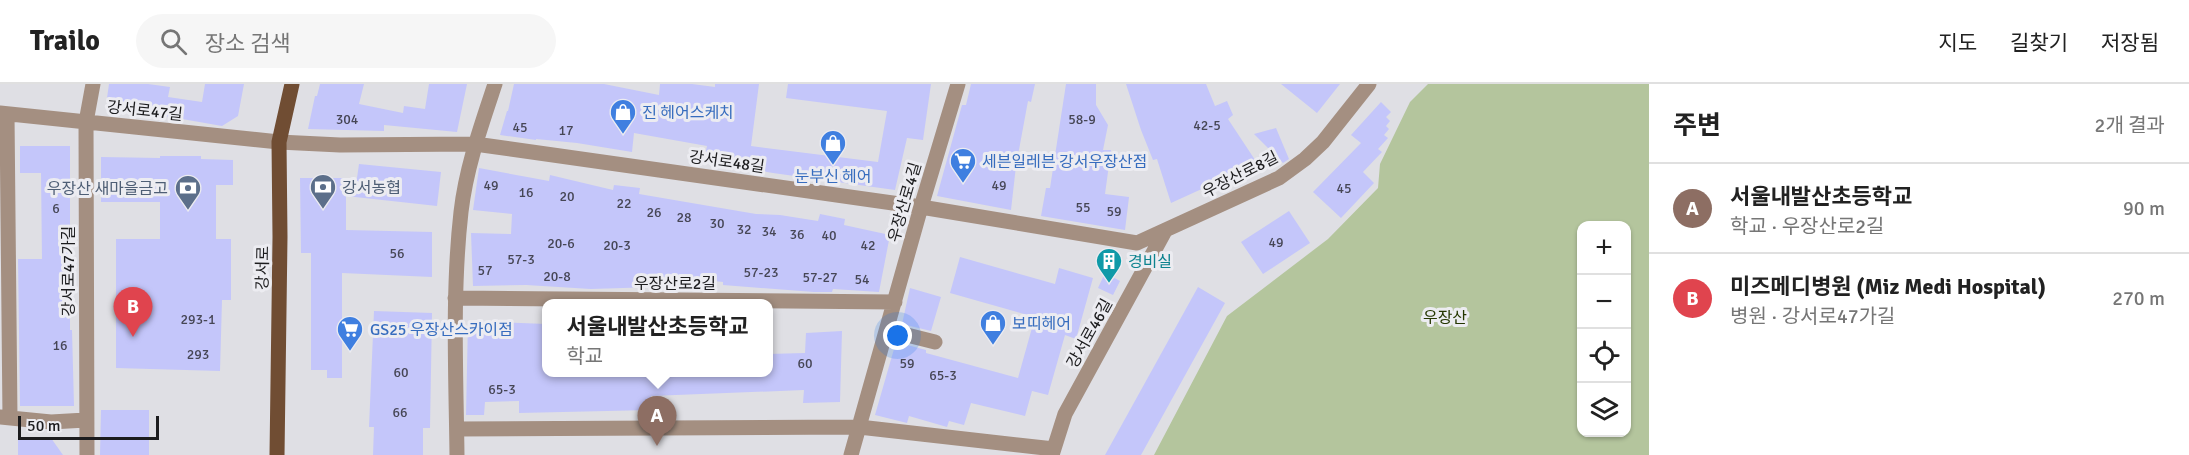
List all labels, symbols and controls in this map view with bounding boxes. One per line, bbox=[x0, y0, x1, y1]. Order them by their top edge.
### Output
search box bbox=[136, 14, 556, 68]
text: Trailo bbox=[30, 24, 100, 58]
icon: search bbox=[157, 25, 190, 58]
text: 장소 검색 bbox=[205, 30, 291, 57]
text: 지도 bbox=[1938, 30, 1977, 56]
text: 길찾기 bbox=[2010, 30, 2068, 56]
text: 저장됨 bbox=[2101, 30, 2159, 56]
street label: 강서로47길 bbox=[106, 97, 184, 125]
shop icon: 진 헤어스케치 bbox=[608, 97, 638, 135]
place label: 진 헤어스케치 bbox=[642, 103, 734, 123]
text: 주변 bbox=[1673, 110, 1721, 142]
house number: 304 bbox=[336, 111, 359, 128]
house number: 58-9 bbox=[1068, 111, 1096, 128]
text: 2개 결과 bbox=[2095, 113, 2165, 138]
house number: 42-5 bbox=[1193, 117, 1221, 134]
house number: 45 bbox=[512, 119, 528, 136]
house number: 17 bbox=[558, 122, 574, 139]
shop icon: 눈부신 헤어 bbox=[818, 128, 848, 166]
supermarket icon: 세븐일레븐 강서우장산점 bbox=[948, 146, 978, 184]
street label: 강서로48길 bbox=[688, 147, 766, 177]
street label: 우장산로8길 bbox=[1199, 147, 1282, 202]
place label: 세븐일레븐 강서우장산점 bbox=[982, 152, 1147, 172]
street label: 우장산로4길 bbox=[884, 160, 926, 245]
place label: 눈부신 헤어 bbox=[794, 167, 872, 187]
bank icon: 강서농협 bbox=[308, 172, 338, 210]
bank icon: 우장산 새마을금고 bbox=[173, 173, 203, 211]
house number: 49 bbox=[483, 177, 499, 194]
house number: 49 bbox=[991, 177, 1007, 194]
place label: 강서농협 bbox=[342, 178, 401, 198]
place label: 우장산 새마을금고 bbox=[47, 179, 168, 199]
house number: 45 bbox=[1336, 180, 1352, 197]
text: 서울내발산초등학교 bbox=[1730, 183, 1912, 210]
house number: 16 bbox=[518, 184, 534, 201]
house number: 20 bbox=[559, 188, 575, 205]
house number: 22 bbox=[616, 195, 632, 212]
text: A bbox=[1686, 196, 1699, 221]
text: 90 m bbox=[2123, 196, 2165, 221]
house number: 55 bbox=[1075, 199, 1091, 216]
house number: 6 bbox=[52, 200, 60, 217]
house number: 59 bbox=[1106, 203, 1122, 220]
house number: 26 bbox=[646, 204, 662, 221]
house number: 28 bbox=[676, 209, 692, 226]
text: 학교 · 우장산로2길 bbox=[1730, 214, 1885, 239]
house number: 30 bbox=[709, 215, 725, 232]
house number: 32 bbox=[736, 221, 752, 238]
map controls bbox=[1577, 221, 1631, 437]
button: + bbox=[1577, 221, 1631, 275]
house number: 34 bbox=[761, 223, 777, 240]
street label: 강서로47가길 bbox=[59, 226, 79, 316]
house number: 36 bbox=[789, 226, 805, 243]
house number: 40 bbox=[821, 227, 837, 244]
house number: 49 bbox=[1268, 234, 1284, 251]
house number: 20-6 bbox=[547, 235, 575, 252]
house number: 20-3 bbox=[603, 237, 631, 254]
house number: 42 bbox=[860, 237, 876, 254]
street label: 강서로 bbox=[253, 245, 273, 290]
house number: 56 bbox=[389, 245, 405, 262]
building icon: 경비실 bbox=[1094, 246, 1124, 284]
house number: 57-3 bbox=[507, 251, 535, 268]
place label: 경비실 bbox=[1128, 252, 1172, 272]
house number: 57 bbox=[477, 262, 493, 279]
house number: 57-23 bbox=[743, 264, 779, 281]
house number: 20-8 bbox=[543, 268, 571, 285]
house number: 57-27 bbox=[802, 269, 838, 286]
house number: 54 bbox=[854, 271, 870, 288]
text: 미즈메디병원 (Miz Medi Hospital) bbox=[1730, 273, 2046, 300]
street label: 우장산로2길 bbox=[634, 274, 716, 294]
button: − bbox=[1577, 275, 1631, 329]
text: B bbox=[1686, 286, 1699, 311]
text: 270 m bbox=[2112, 286, 2165, 311]
pin: B bbox=[114, 288, 152, 337]
street label: 강서로46길 bbox=[1063, 295, 1117, 372]
popup bbox=[542, 299, 773, 377]
text: 병원 · 강서로47가길 bbox=[1730, 304, 1895, 329]
shop icon: 보띠헤어 bbox=[978, 308, 1008, 346]
park label: 우장산 bbox=[1423, 308, 1467, 328]
house number: 293-1 bbox=[180, 311, 216, 328]
text: 서울내발산초등학교 bbox=[566, 313, 749, 340]
supermarket icon: GS25 우장산스카이점 bbox=[335, 314, 365, 352]
place label: 보띠헤어 bbox=[1012, 314, 1071, 334]
place label: GS25 우장산스카이점 bbox=[370, 320, 513, 340]
your location bbox=[883, 321, 912, 350]
button: locate bbox=[1577, 329, 1631, 383]
house number: 16 bbox=[52, 337, 68, 354]
text: 학교 bbox=[566, 344, 603, 369]
house number: 293 bbox=[187, 346, 209, 363]
house number: 60 bbox=[797, 355, 813, 372]
house number: 59 bbox=[899, 355, 915, 372]
house number: 60 bbox=[393, 364, 409, 381]
house number: 65-3 bbox=[929, 367, 957, 384]
house number: 65-3 bbox=[488, 381, 516, 398]
button: layers bbox=[1577, 383, 1631, 437]
pin: A bbox=[638, 396, 676, 446]
house number: 66 bbox=[392, 404, 408, 421]
scale bar bbox=[18, 413, 159, 440]
text: 50 m bbox=[27, 416, 61, 436]

